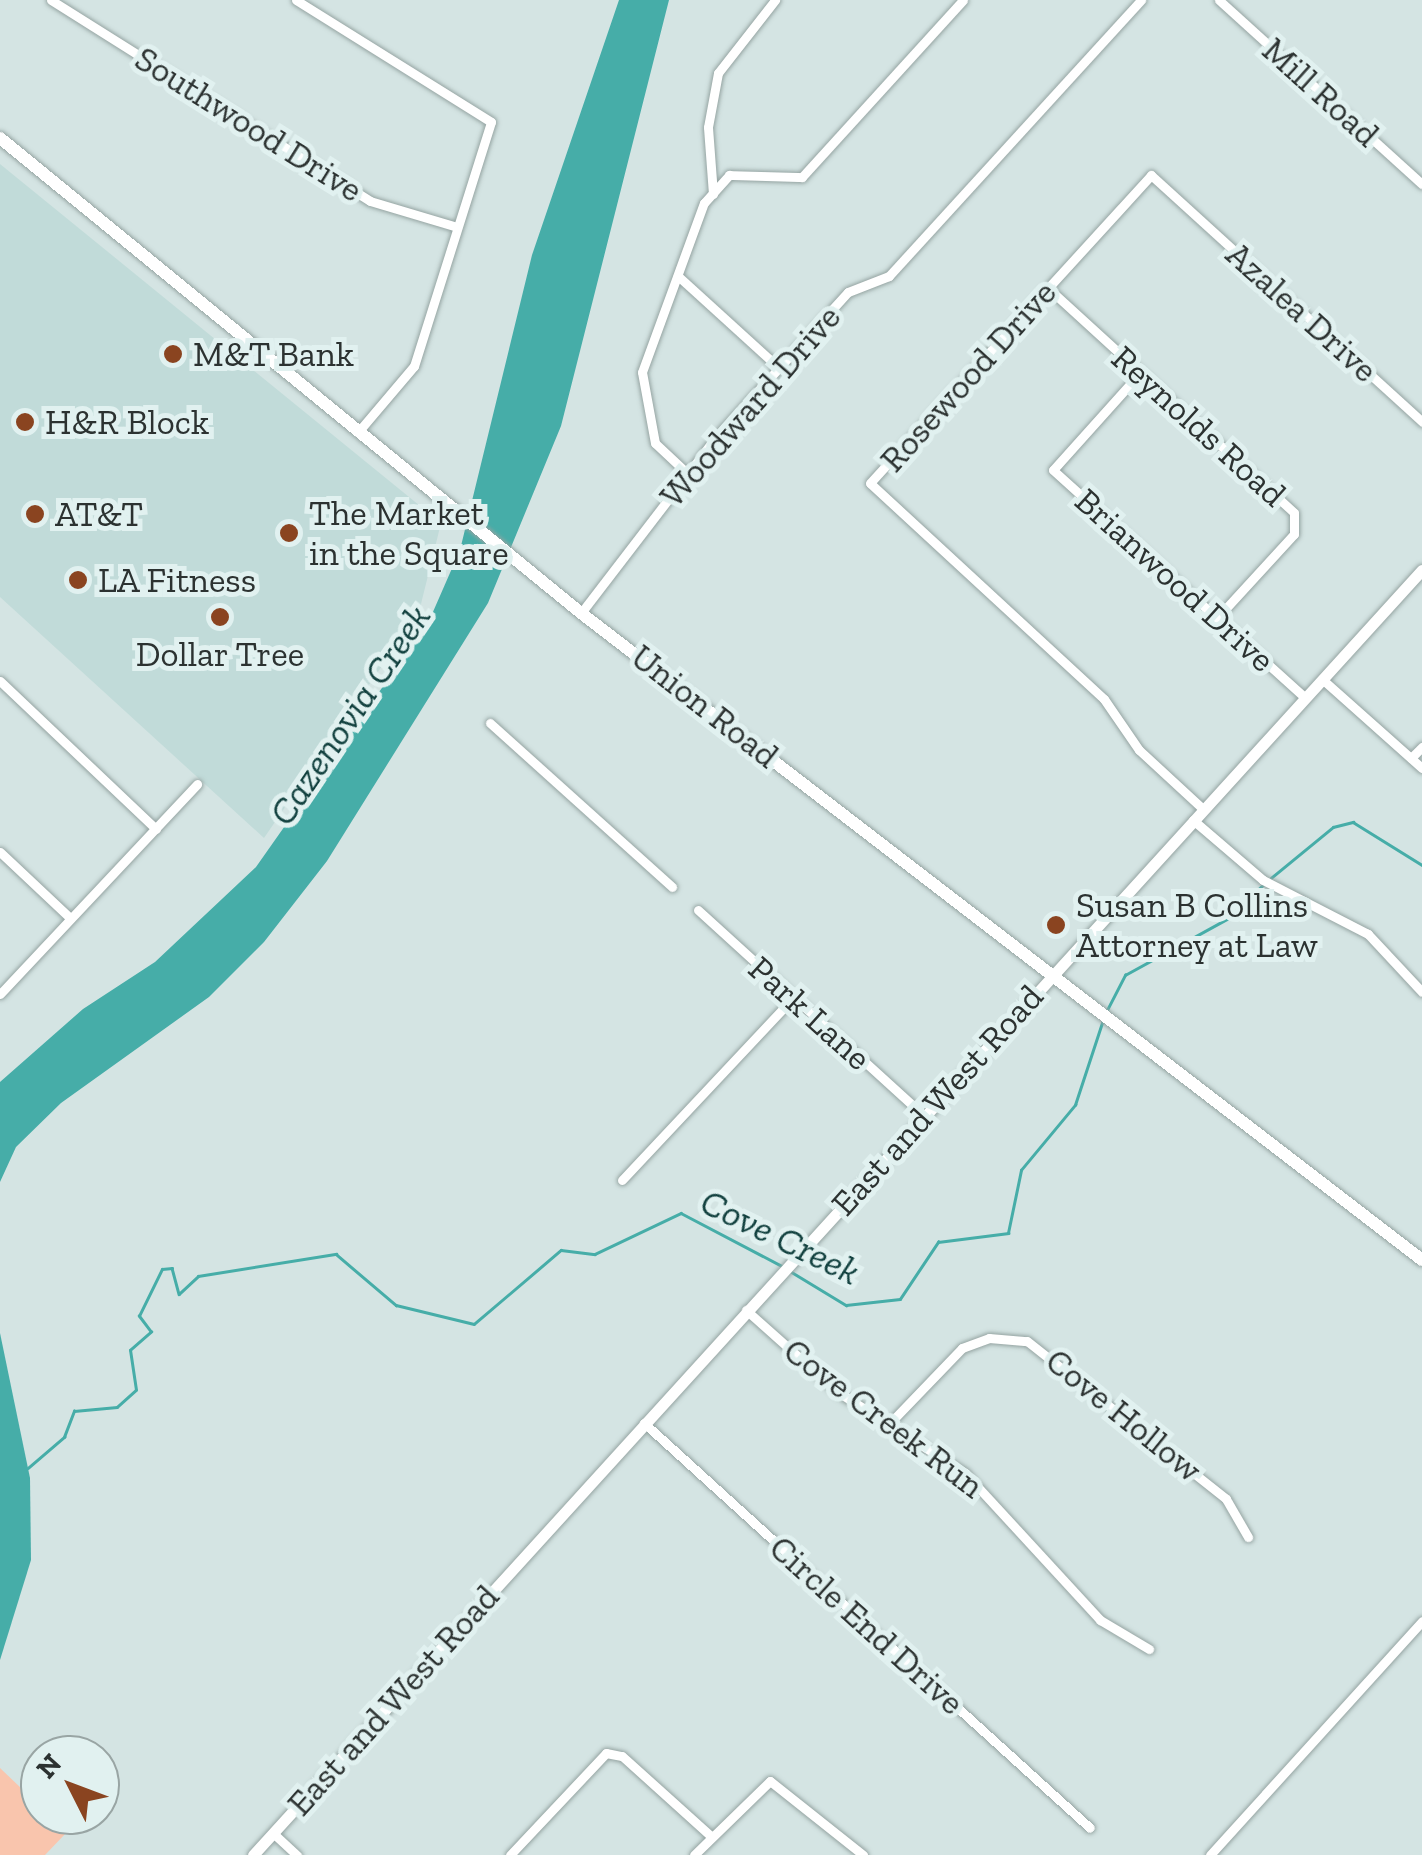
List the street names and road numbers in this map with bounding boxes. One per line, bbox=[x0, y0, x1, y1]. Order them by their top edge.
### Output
street label: Mill Road bbox=[1254, 29, 1388, 155]
street label: Southwood Drive bbox=[128, 37, 370, 211]
street label: Azalea Drive bbox=[1218, 233, 1386, 391]
street label: Rosewood Drive bbox=[871, 272, 1065, 480]
street label: Woodward Drive bbox=[651, 296, 849, 516]
street label: Reynolds Road bbox=[1103, 337, 1295, 515]
street label: Brianwood Drive bbox=[1067, 479, 1283, 681]
street label: Union Road bbox=[623, 635, 787, 777]
street label: Park Lane bbox=[740, 947, 880, 1079]
street label: East and West Road bbox=[822, 976, 1052, 1224]
street label: Cove Creek Run bbox=[776, 1329, 992, 1507]
street label: Cove Hollow bbox=[1038, 1339, 1210, 1491]
street label: Circle End Drive bbox=[761, 1527, 973, 1723]
street label: East and West Road bbox=[278, 1576, 508, 1824]

